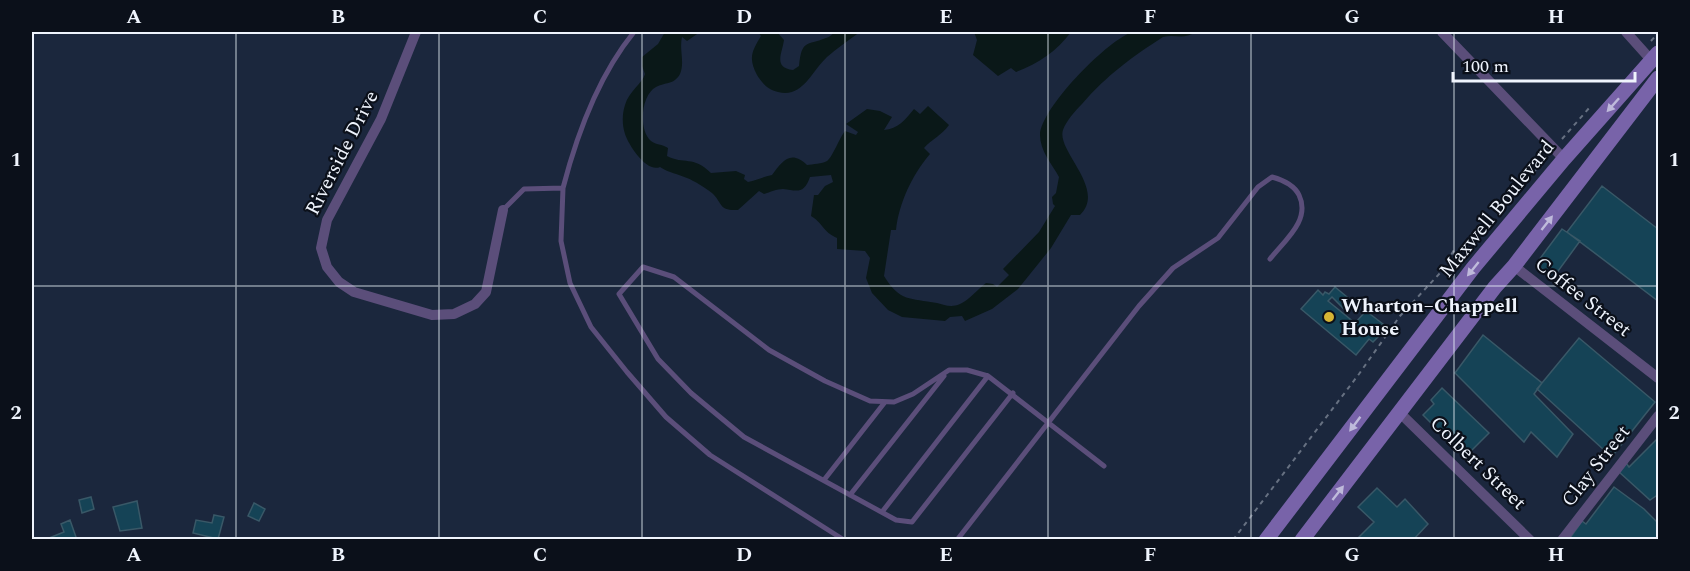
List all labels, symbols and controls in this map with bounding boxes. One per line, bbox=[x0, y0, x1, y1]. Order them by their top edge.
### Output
text: A bbox=[126, 2, 142, 32]
text: B bbox=[331, 2, 345, 32]
text: C bbox=[533, 2, 547, 32]
text: D bbox=[736, 2, 752, 32]
text: E bbox=[939, 2, 953, 32]
text: F bbox=[1144, 2, 1156, 32]
text: G bbox=[1344, 2, 1360, 32]
text: H bbox=[1548, 2, 1564, 32]
scale bar bbox=[1453, 45, 1634, 83]
text: 100 m bbox=[1462, 53, 1509, 80]
street label: Riverside Drive bbox=[298, 85, 386, 221]
one-way arrow bbox=[1606, 97, 1620, 112]
street label: Maxwell Boulevard bbox=[1432, 134, 1562, 284]
text: 1 bbox=[10, 145, 22, 175]
text: 1 bbox=[1668, 145, 1680, 175]
one-way arrow bbox=[1541, 215, 1554, 231]
street label: Coffee Street bbox=[1528, 250, 1638, 344]
one-way arrow bbox=[1467, 261, 1480, 277]
place label: Wharton–Chappell House bbox=[1341, 291, 1518, 344]
marker: Wharton–Chappell House bbox=[1322, 310, 1336, 324]
text: 2 bbox=[10, 398, 22, 428]
text: 2 bbox=[1668, 398, 1680, 428]
street label: Colbert Street bbox=[1423, 409, 1533, 517]
one-way arrow bbox=[1349, 416, 1361, 432]
street label: Clay Street bbox=[1554, 418, 1638, 514]
one-way arrow bbox=[1332, 486, 1344, 501]
text: A bbox=[126, 540, 142, 570]
text: B bbox=[331, 540, 345, 570]
text: C bbox=[533, 540, 547, 570]
text: D bbox=[736, 540, 752, 570]
text: E bbox=[939, 540, 953, 570]
text: F bbox=[1144, 540, 1156, 570]
text: G bbox=[1344, 540, 1360, 570]
text: H bbox=[1548, 540, 1564, 570]

